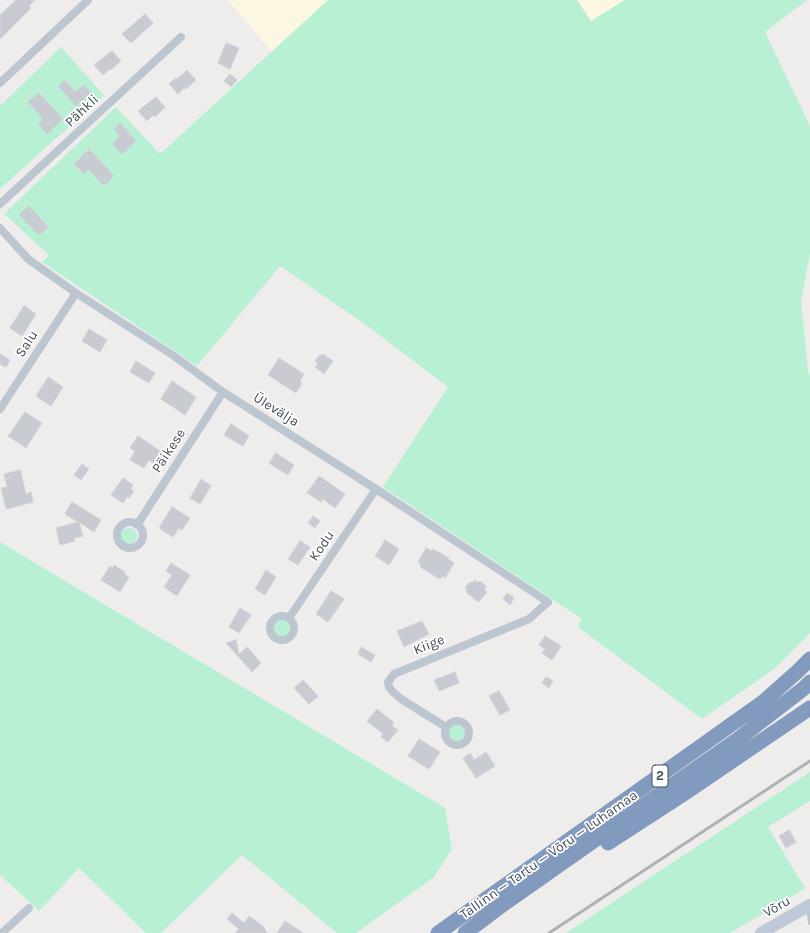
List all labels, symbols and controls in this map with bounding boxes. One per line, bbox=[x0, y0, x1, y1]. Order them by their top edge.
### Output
street label: Pähkli bbox=[62, 91, 102, 131]
street label: Salu bbox=[12, 327, 42, 361]
street label: Ülevälja bbox=[250, 389, 302, 431]
street label: Päikese bbox=[149, 426, 189, 476]
street label: Kodu bbox=[306, 528, 338, 564]
street label: Kiige bbox=[411, 631, 447, 659]
road number: 2 bbox=[652, 765, 668, 787]
street label: Tallinn — Tartu — Võru — Luhamaa bbox=[457, 787, 641, 923]
street label: Võru bbox=[760, 893, 794, 921]

